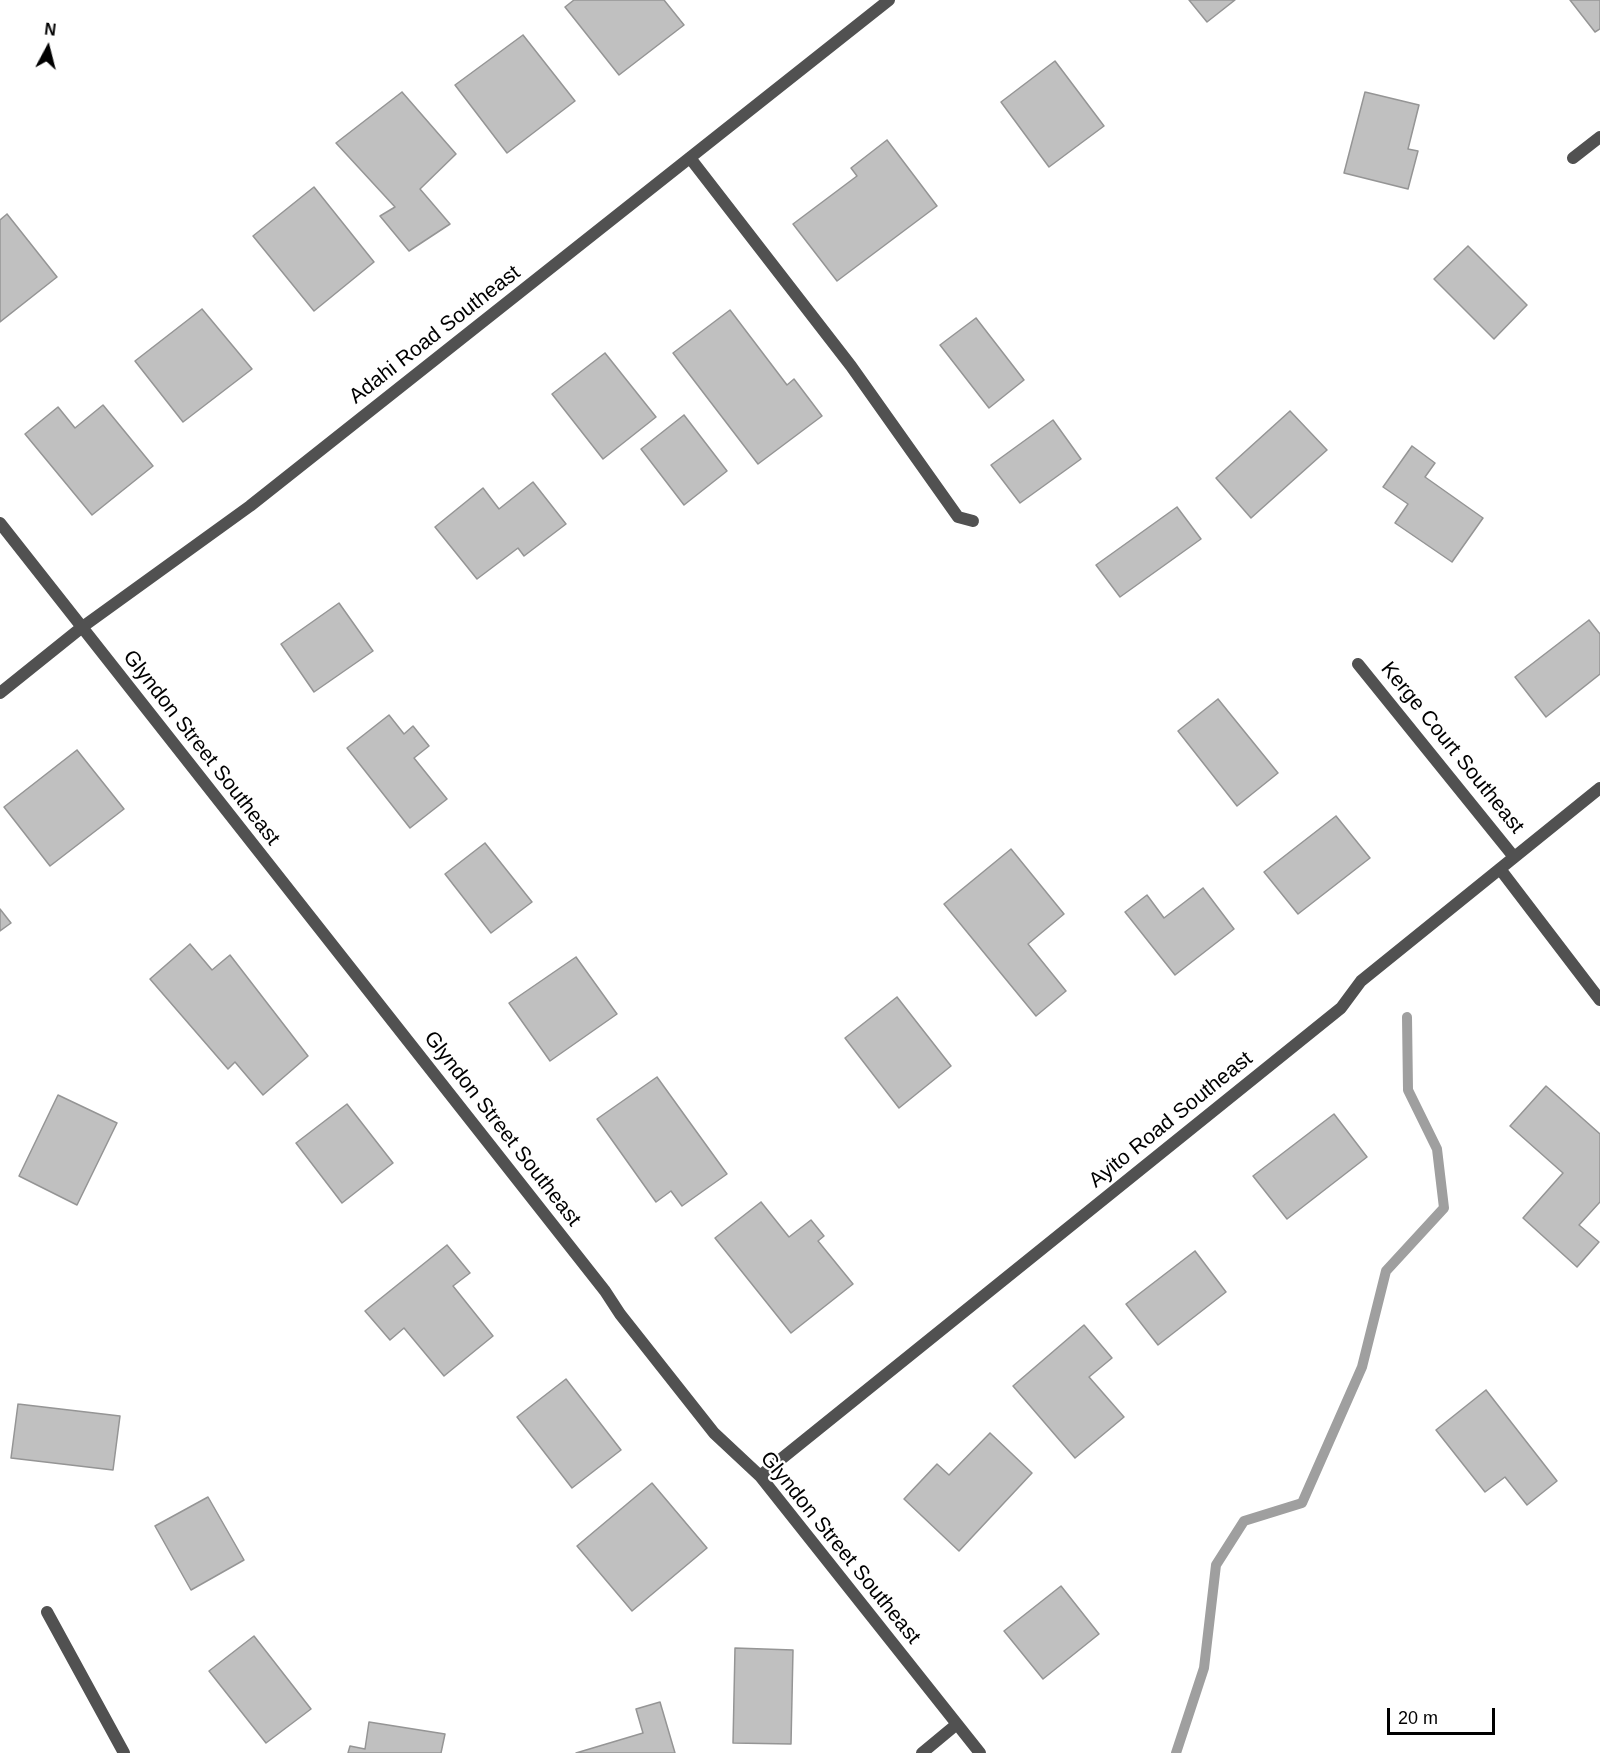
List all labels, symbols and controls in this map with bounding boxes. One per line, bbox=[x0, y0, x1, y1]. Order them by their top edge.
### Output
north arrow bbox=[18, 18, 78, 78]
text: N bbox=[43, 20, 57, 39]
street label: Adahi Road Southeast bbox=[344, 260, 526, 410]
street label: Glyndon Street Southeast bbox=[117, 645, 285, 851]
street label: Kerge Court Southeast bbox=[1375, 657, 1529, 839]
street label: Glyndon Street Southeast bbox=[418, 1026, 586, 1232]
street label: Ayito Road Southeast bbox=[1084, 1046, 1258, 1194]
street label: Glyndon Street Southeast bbox=[755, 1447, 925, 1649]
scale bar bbox=[1390, 1696, 1498, 1734]
text: 20 m bbox=[1398, 1708, 1438, 1728]

